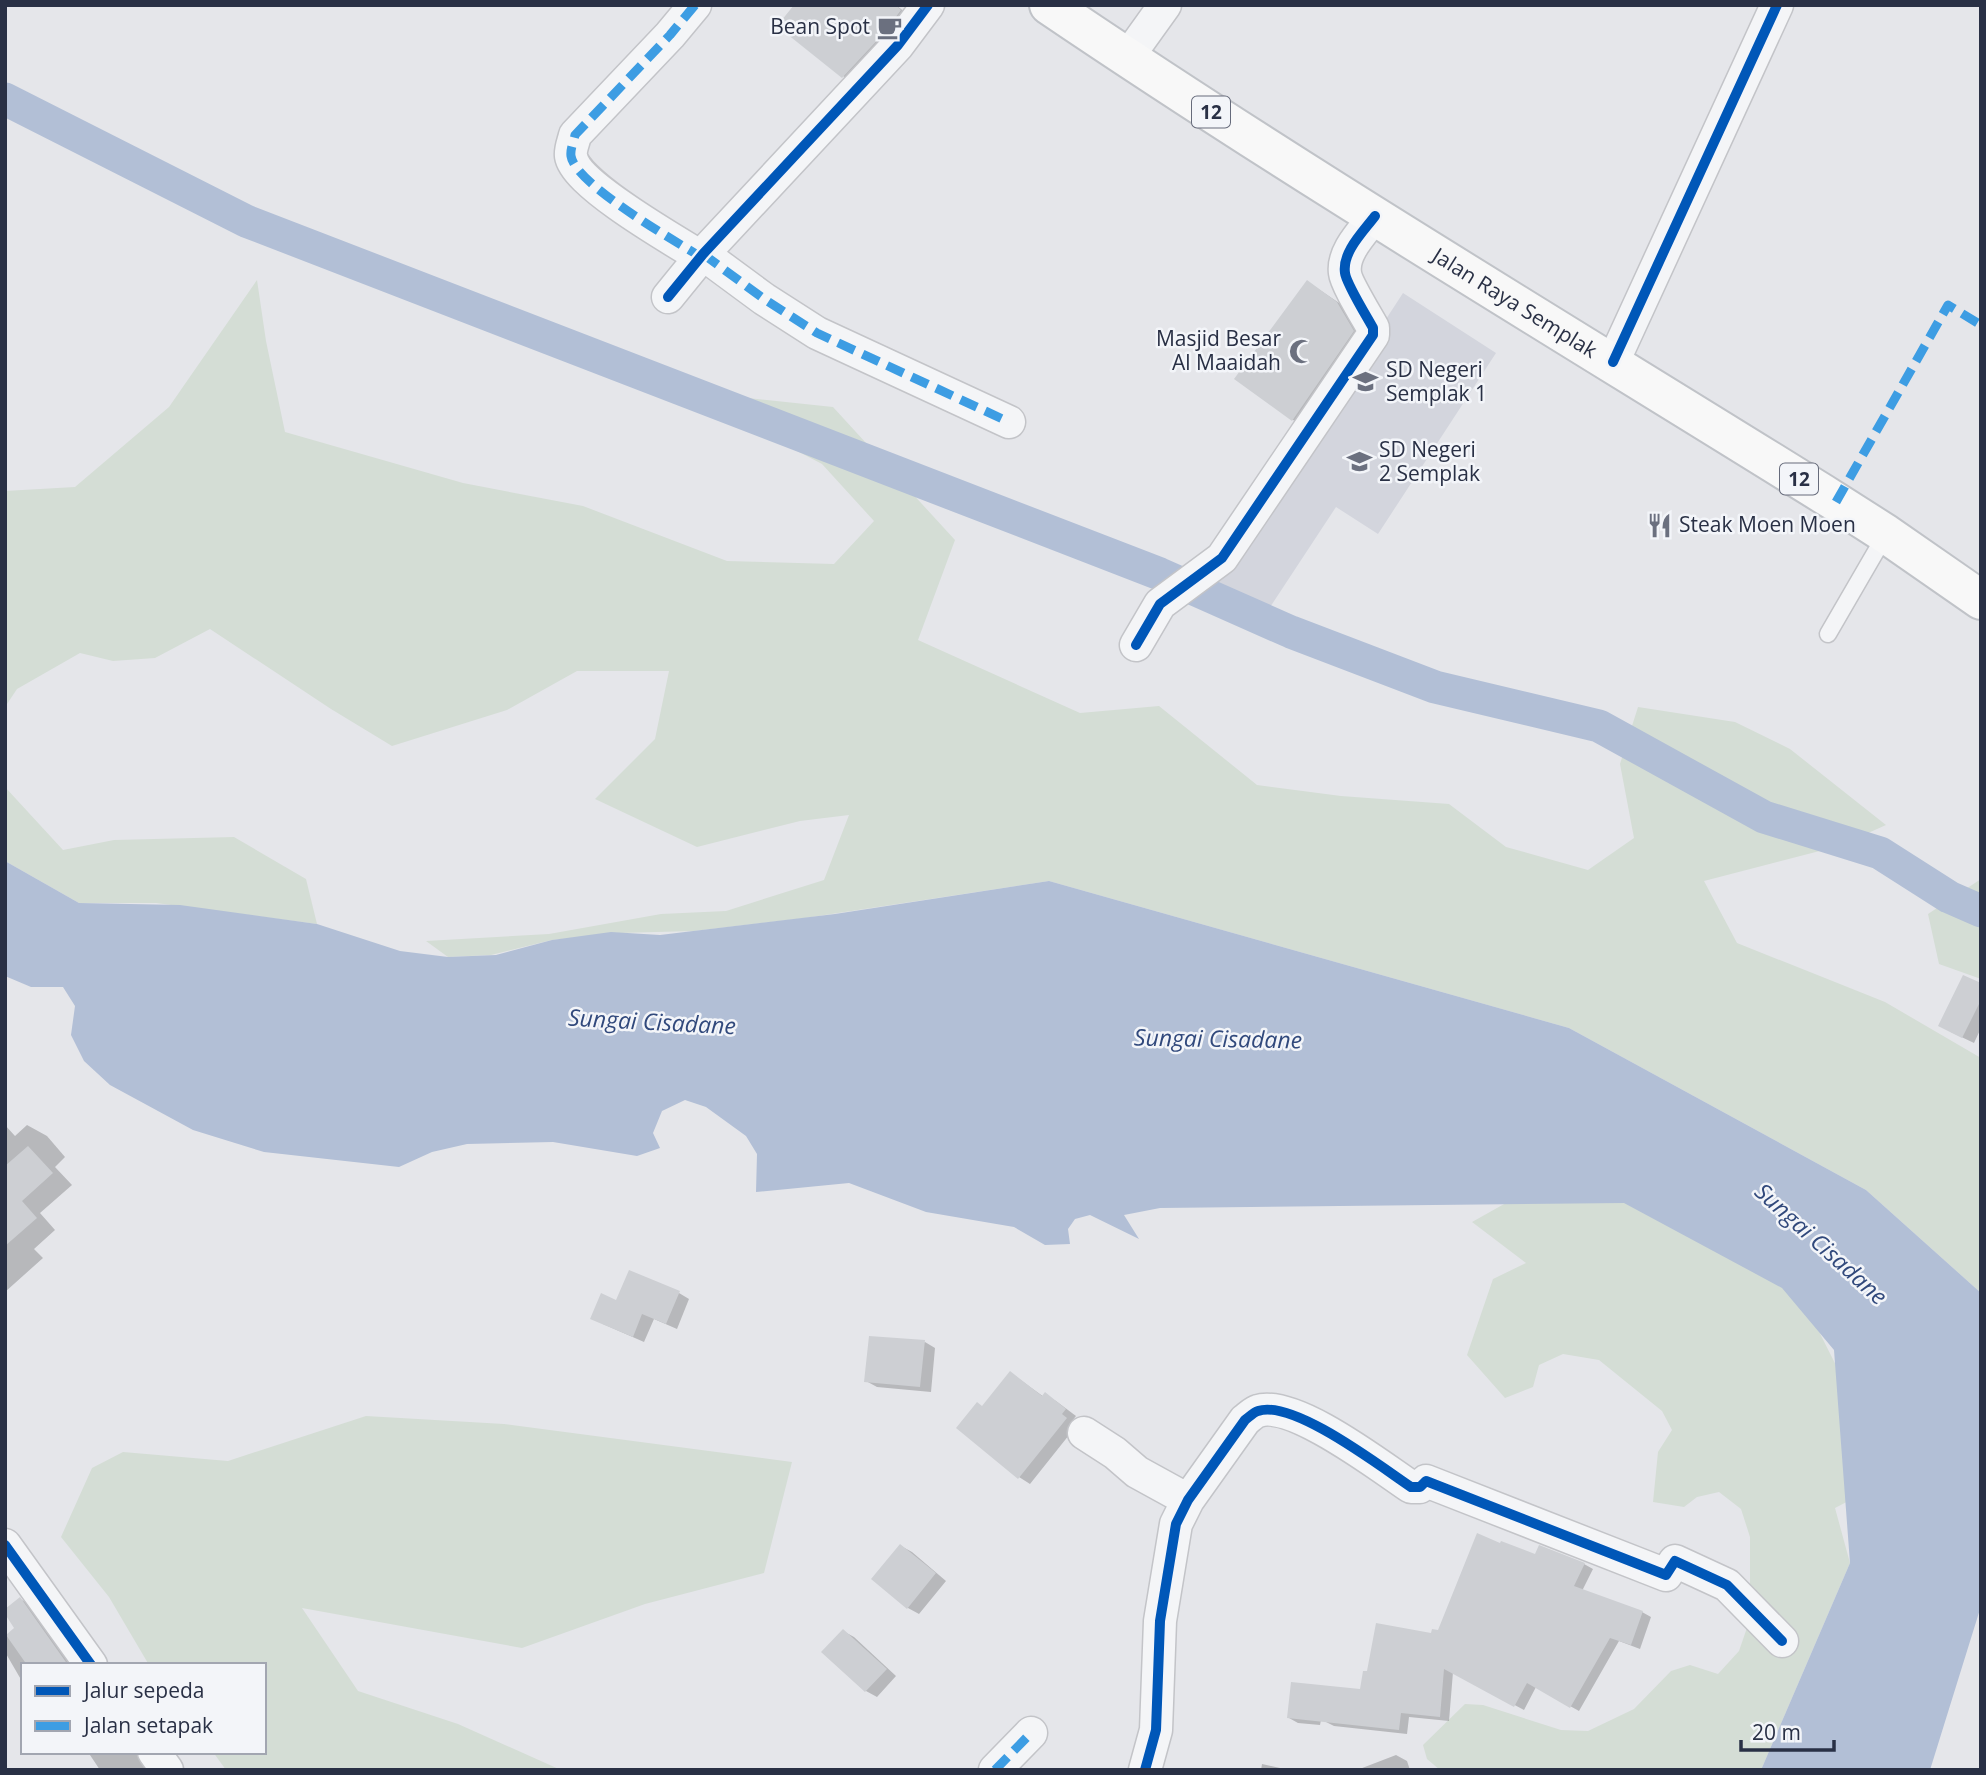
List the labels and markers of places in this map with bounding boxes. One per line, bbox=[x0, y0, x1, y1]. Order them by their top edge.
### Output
place label: Bean Spot bbox=[770, 12, 870, 40]
cafe icon: Bean Spot bbox=[876, 13, 904, 41]
place label: Masjid Besar Al Maaidah bbox=[1156, 324, 1281, 376]
mosque icon: Masjid Besar Al Maaidah bbox=[1287, 337, 1315, 365]
place label: SD Negeri Semplak 1 bbox=[1386, 355, 1487, 407]
school or university icon: SD Negeri Semplak 1 bbox=[1352, 368, 1380, 396]
place label: SD Negeri 2 Semplak bbox=[1379, 435, 1480, 487]
school or university icon: SD Negeri 2 Semplak bbox=[1345, 448, 1373, 476]
place label: Steak Moen Moen bbox=[1679, 510, 1856, 538]
restaurant icon: Steak Moen Moen bbox=[1645, 511, 1673, 539]

